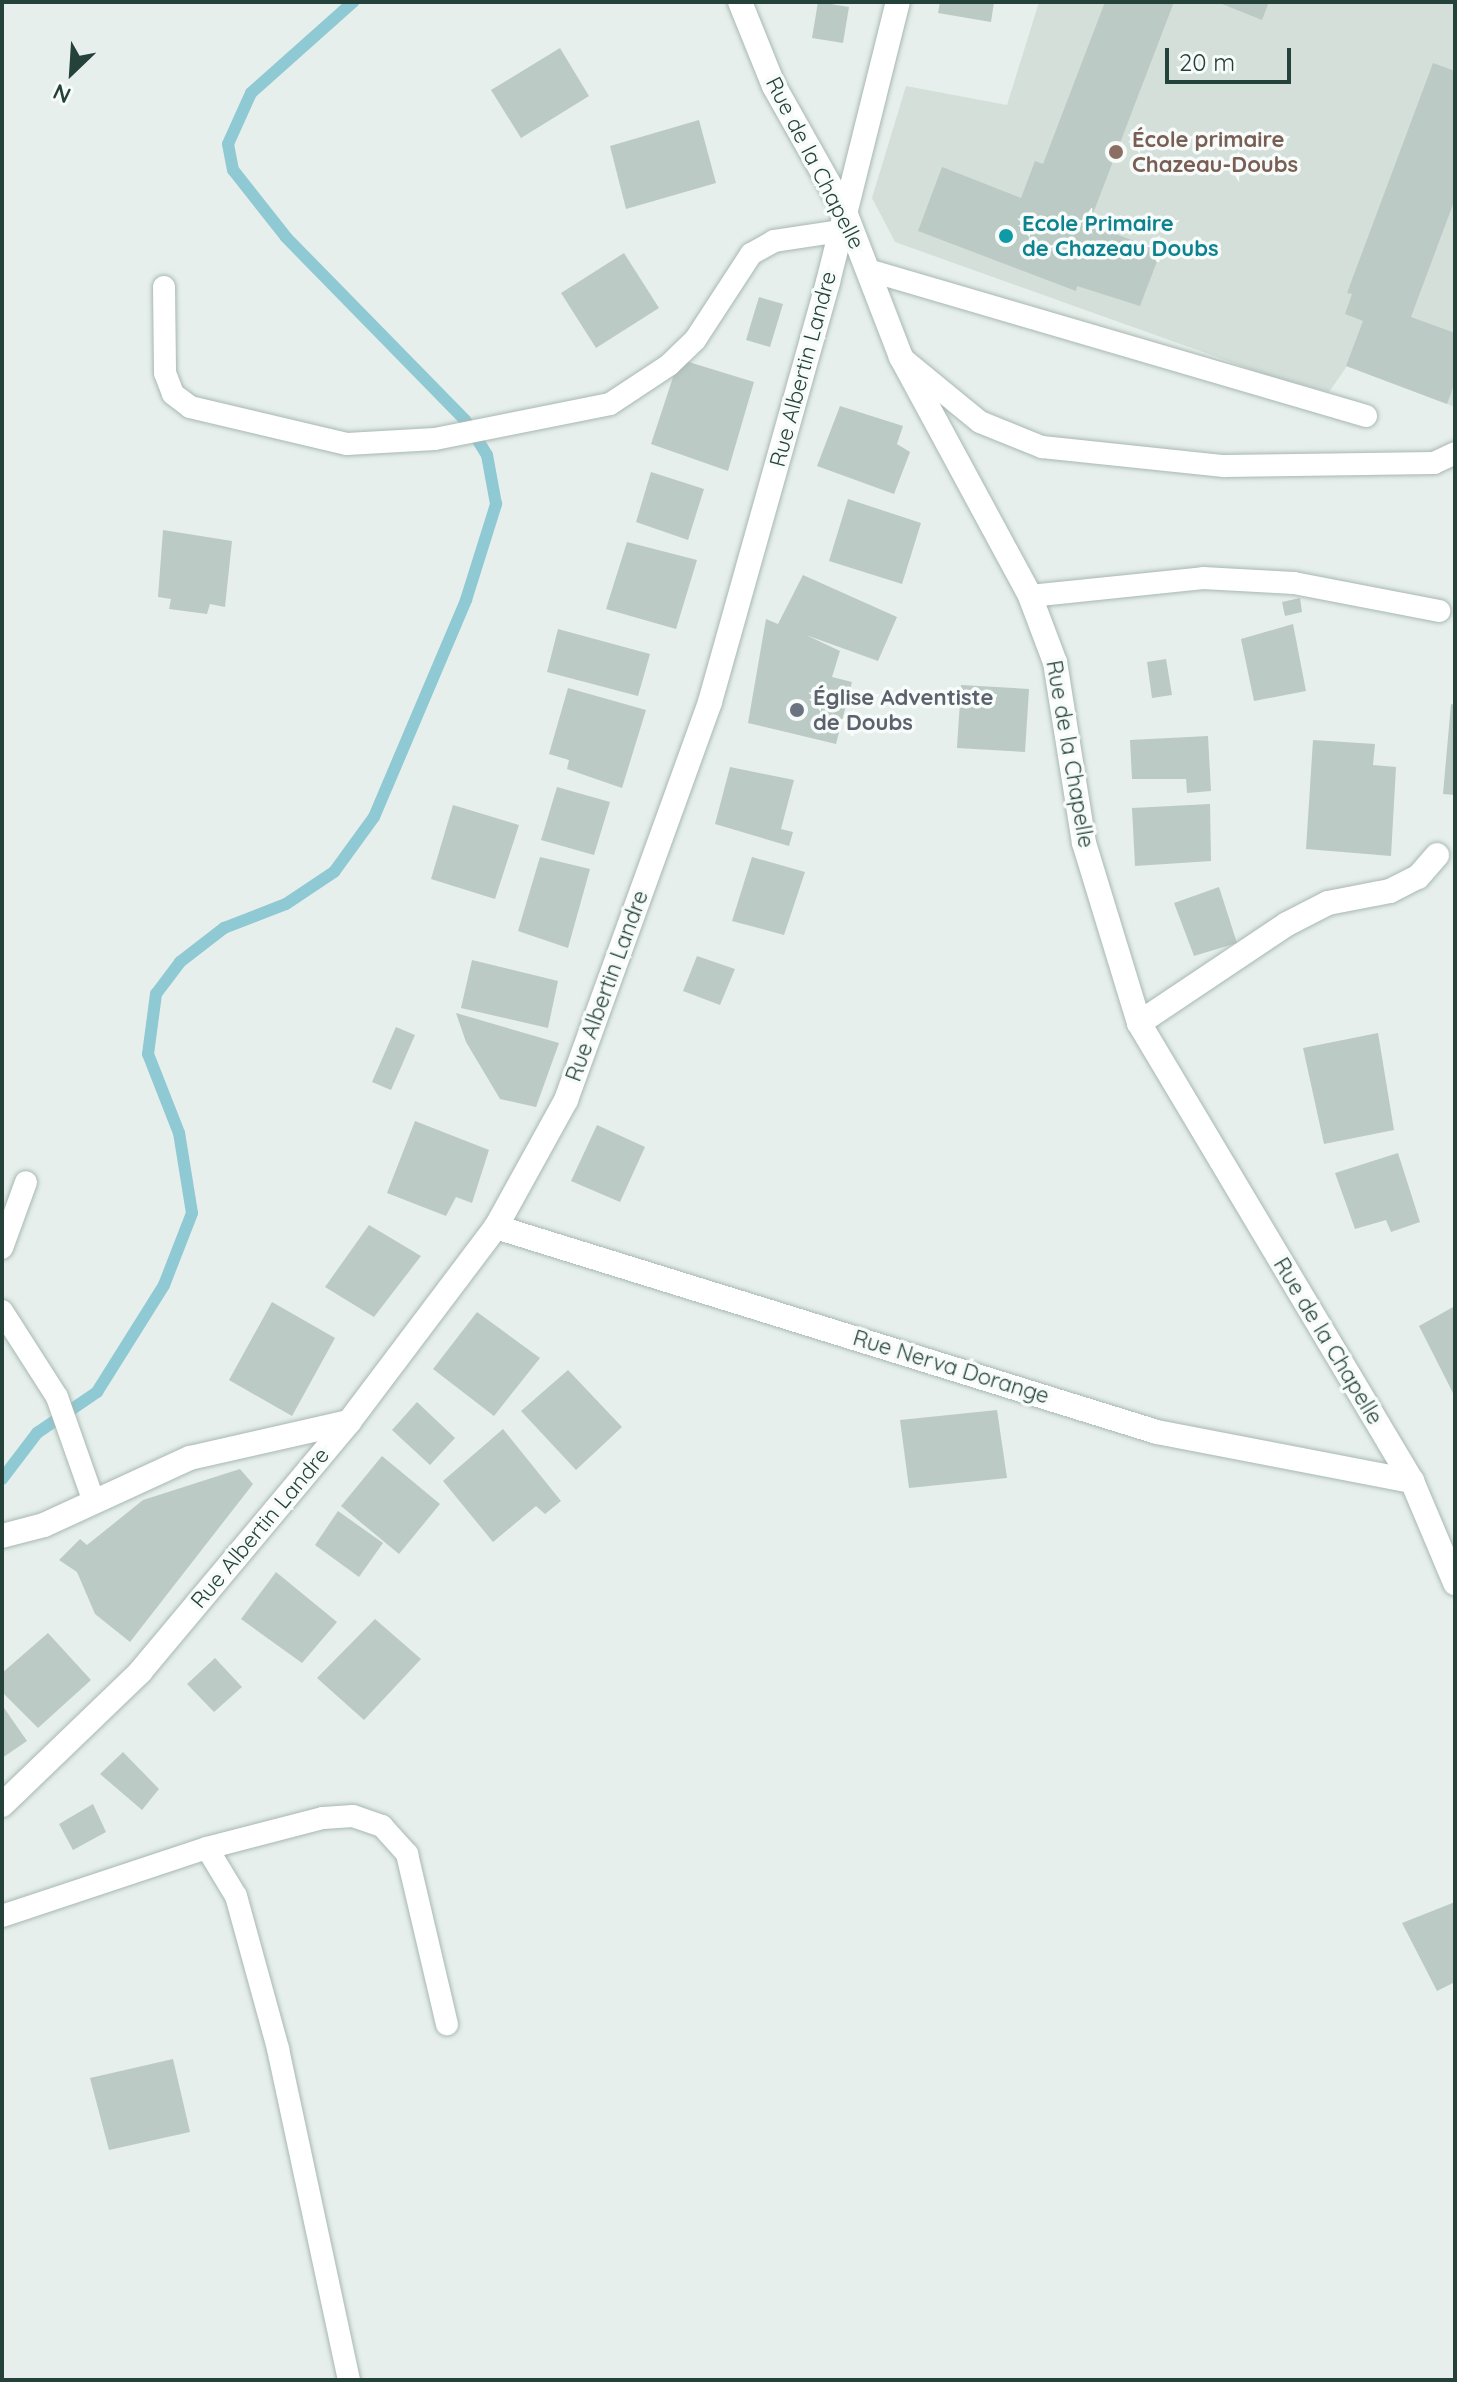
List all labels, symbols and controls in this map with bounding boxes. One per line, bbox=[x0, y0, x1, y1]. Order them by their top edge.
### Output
north arrow bbox=[32, 32, 112, 112]
scale bar bbox=[1169, 32, 1295, 82]
text: 20 m bbox=[1179, 47, 1235, 77]
street label: Rue de la Chapelle bbox=[760, 72, 870, 254]
text: N bbox=[49, 78, 75, 110]
place label: École primaire Chazeau-Doubs bbox=[1132, 126, 1298, 178]
marker: École primaire Chazeau-Doubs bbox=[1107, 143, 1125, 161]
place label: Ecole Primaire de Chazeau Doubs bbox=[1022, 210, 1219, 262]
marker: Ecole Primaire de Chazeau Doubs bbox=[997, 227, 1015, 245]
street label: Rue Albertin Landre bbox=[764, 268, 842, 470]
street label: Rue de la Chapelle bbox=[1041, 658, 1099, 850]
place label: Église Adventiste de Doubs bbox=[813, 684, 993, 736]
marker: Église Adventiste de Doubs bbox=[788, 701, 806, 719]
street label: Rue Albertin Landre bbox=[560, 887, 654, 1085]
street label: Rue de la Chapelle bbox=[1268, 1253, 1388, 1429]
street label: Rue Nerva Dorange bbox=[850, 1325, 1052, 1409]
street label: Rue Albertin Landre bbox=[185, 1442, 335, 1614]

